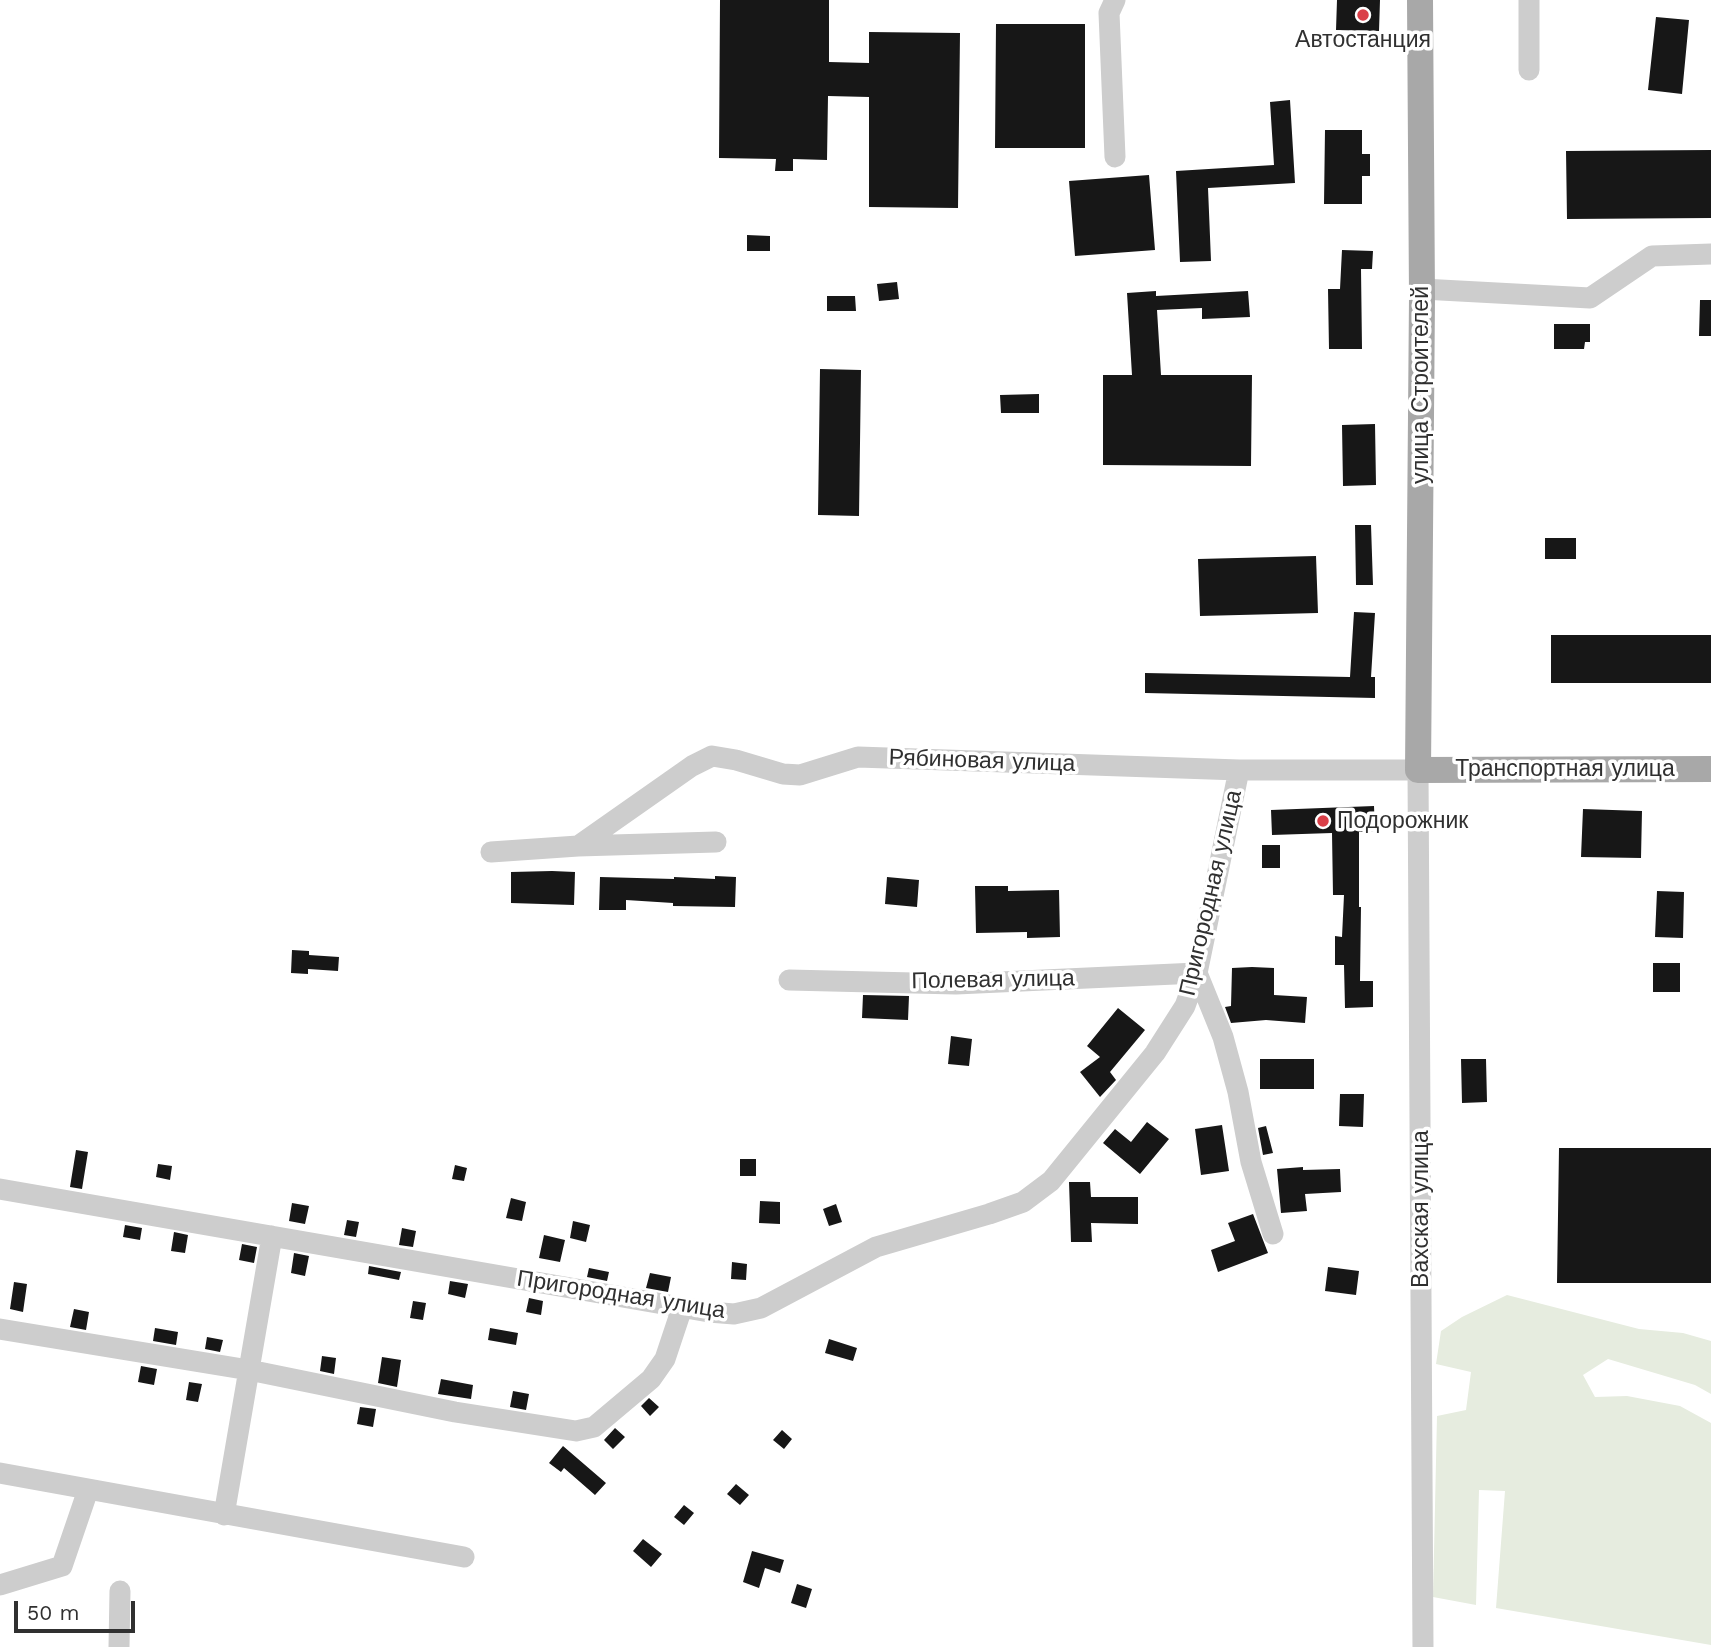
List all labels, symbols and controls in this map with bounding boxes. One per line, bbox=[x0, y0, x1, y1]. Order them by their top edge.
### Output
marker: Автостанция bbox=[1355, 7, 1371, 23]
place label: Автостанция bbox=[1295, 26, 1431, 54]
street label: улица Строителей bbox=[1407, 286, 1435, 484]
street label: Рябиновая улица bbox=[888, 744, 1076, 778]
street label: Транспортная улица bbox=[1455, 755, 1675, 783]
street label: Пригородная улица bbox=[1174, 787, 1248, 999]
place label: Подорожник bbox=[1337, 807, 1468, 835]
marker: Подорожник bbox=[1315, 813, 1331, 829]
street label: Полевая улица bbox=[911, 965, 1075, 995]
street label: Вахская улица bbox=[1407, 1130, 1435, 1288]
street label: Пригородная улица bbox=[515, 1265, 727, 1325]
scale bar bbox=[18, 1588, 138, 1632]
text: 50 m bbox=[27, 1600, 79, 1625]

